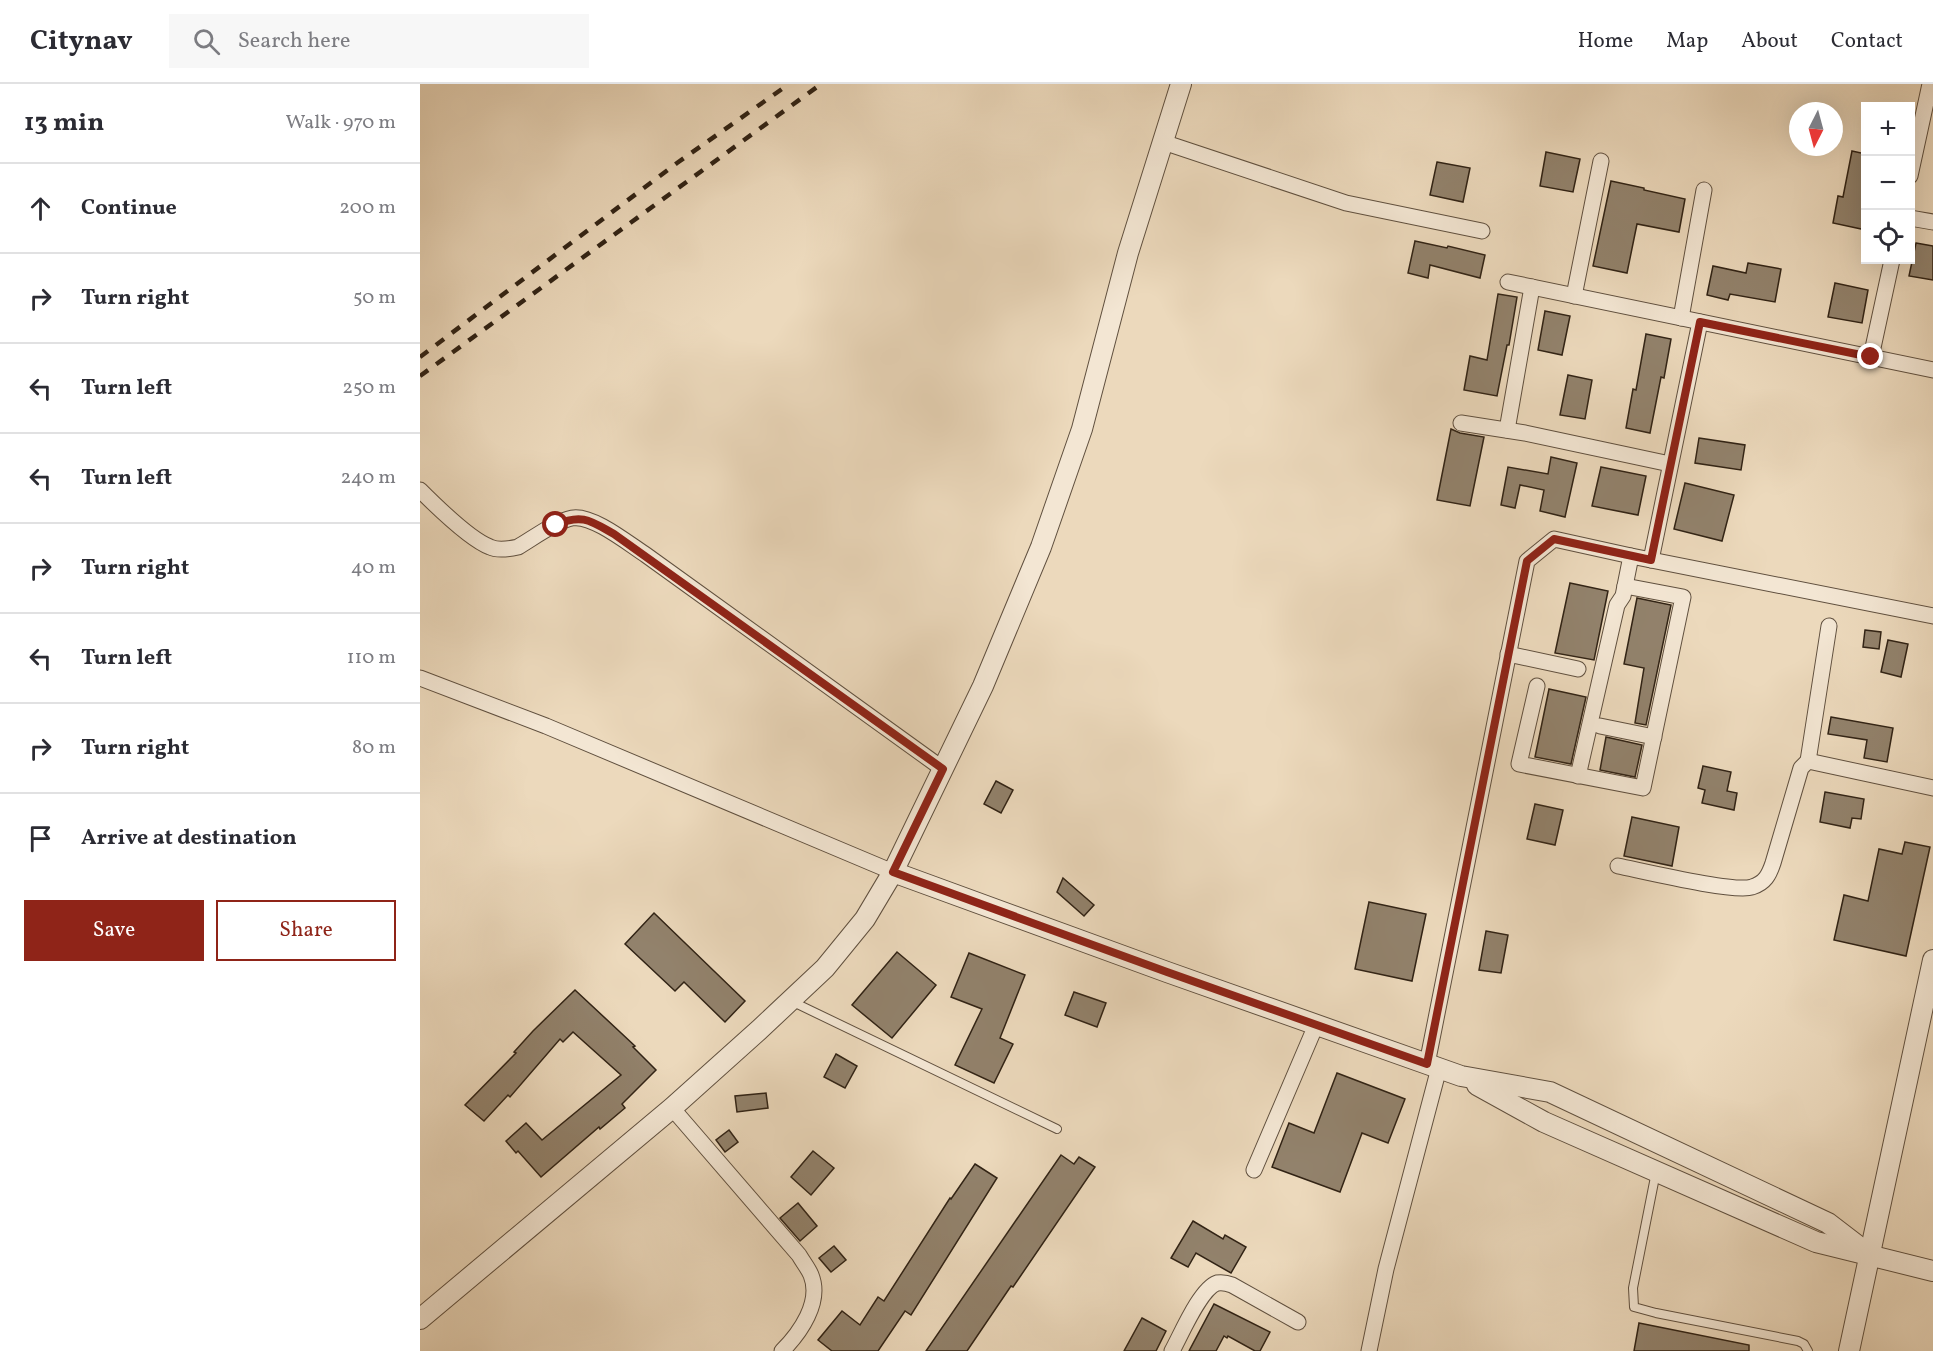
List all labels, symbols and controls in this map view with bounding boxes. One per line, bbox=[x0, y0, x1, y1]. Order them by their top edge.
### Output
search box bbox=[169, 14, 589, 68]
text: Citynav bbox=[30, 22, 133, 61]
icon: search bbox=[190, 25, 223, 58]
text: Search here bbox=[238, 26, 350, 57]
text: Home bbox=[1578, 27, 1633, 56]
text: Map bbox=[1666, 27, 1708, 56]
text: About bbox=[1741, 27, 1798, 56]
text: Contact bbox=[1831, 27, 1903, 56]
north arrow bbox=[1789, 102, 1843, 156]
map controls bbox=[1861, 102, 1915, 264]
button: + bbox=[1861, 102, 1915, 156]
text: 13 min bbox=[24, 105, 104, 141]
text: Walk · 970 m bbox=[286, 109, 396, 137]
button: − bbox=[1861, 156, 1915, 210]
icon: ahead bbox=[24, 192, 57, 225]
text: Continue bbox=[81, 193, 177, 224]
text: 200 m bbox=[339, 194, 396, 222]
button: locate bbox=[1861, 210, 1915, 264]
icon: right bbox=[24, 282, 57, 315]
text: Turn right bbox=[81, 283, 189, 314]
text: 50 m bbox=[353, 284, 396, 312]
route end bbox=[1857, 343, 1883, 369]
icon: left bbox=[24, 372, 57, 405]
text: Turn left bbox=[81, 373, 172, 404]
text: 250 m bbox=[342, 374, 396, 402]
icon: left bbox=[24, 462, 57, 495]
text: Turn left bbox=[81, 463, 172, 494]
text: 240 m bbox=[341, 464, 396, 492]
route start bbox=[542, 511, 568, 537]
icon: right bbox=[24, 552, 57, 585]
text: Turn right bbox=[81, 553, 189, 584]
text: 40 m bbox=[351, 554, 396, 582]
icon: left bbox=[24, 642, 57, 675]
text: Turn left bbox=[81, 643, 172, 674]
text: 110 m bbox=[347, 644, 396, 672]
icon: right bbox=[24, 732, 57, 765]
text: Turn right bbox=[81, 733, 189, 764]
text: 80 m bbox=[352, 734, 396, 762]
icon: arrive bbox=[24, 822, 57, 855]
text: Arrive at destination bbox=[81, 823, 297, 854]
button: Save bbox=[24, 900, 204, 961]
button: Share bbox=[216, 900, 396, 961]

